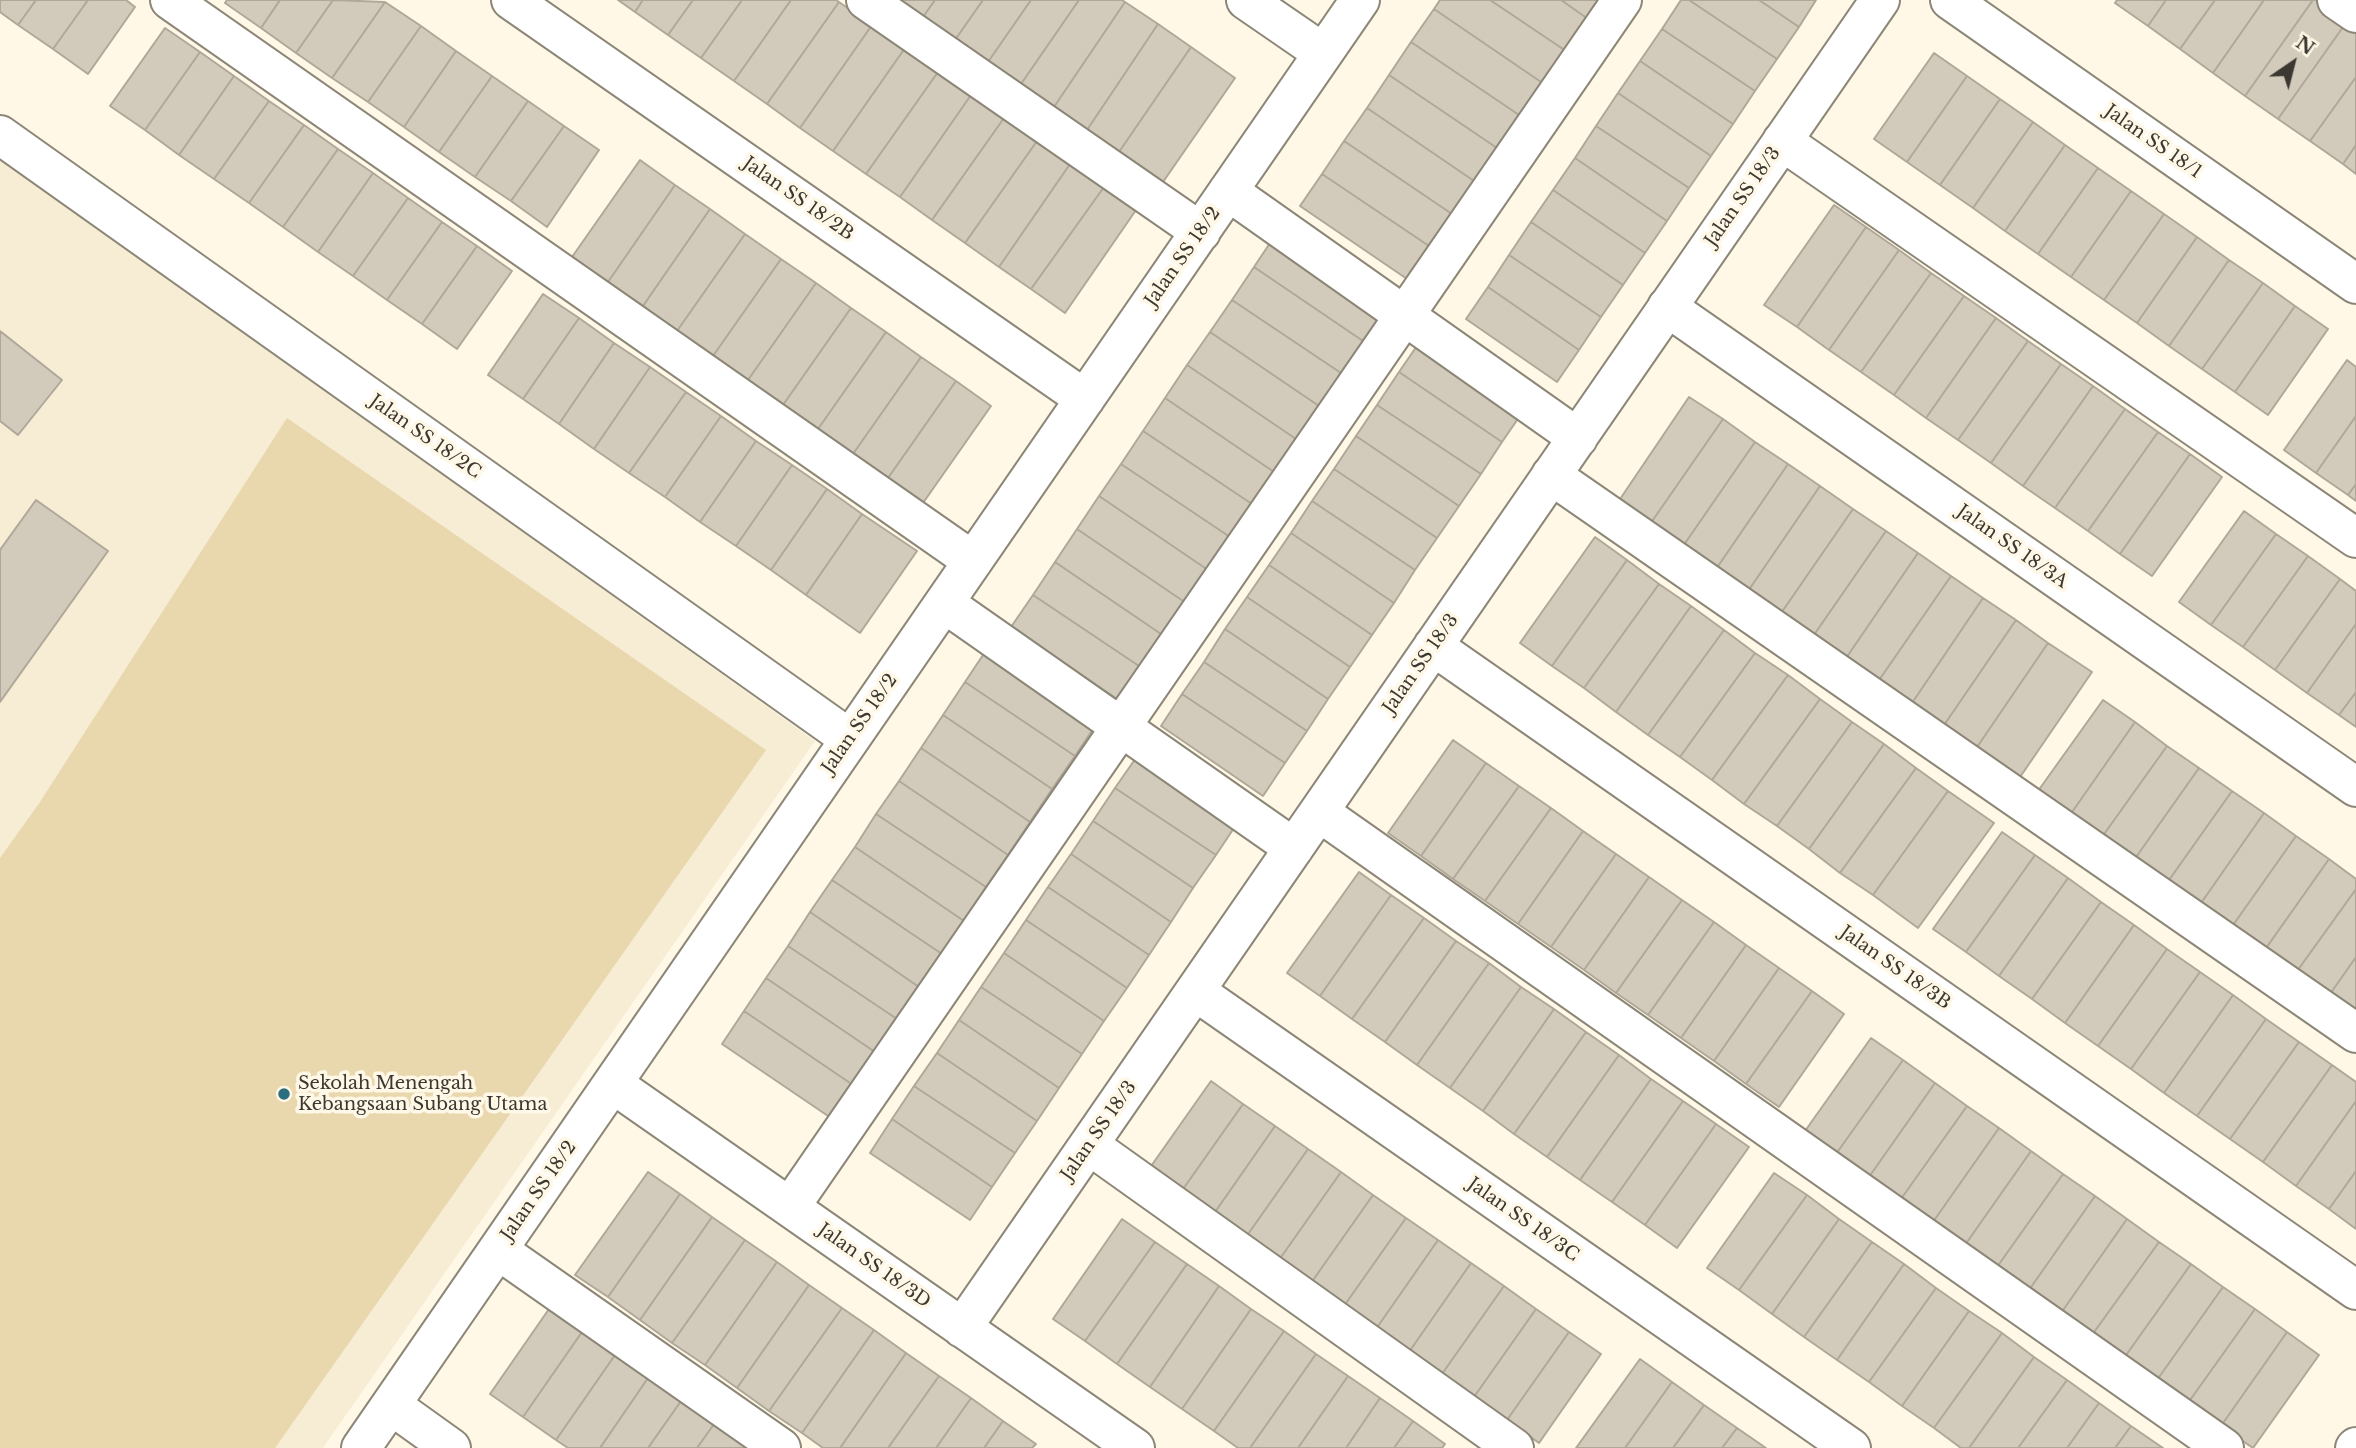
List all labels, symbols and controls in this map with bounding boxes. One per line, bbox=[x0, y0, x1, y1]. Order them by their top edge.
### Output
north arrow bbox=[2258, 28, 2328, 98]
text: N bbox=[2291, 31, 2319, 60]
street label: Jalan SS 18/1 bbox=[2100, 101, 2206, 183]
street label: Jalan SS 18/3 bbox=[1701, 143, 1785, 251]
street label: Jalan SS 18/2B bbox=[738, 153, 858, 245]
street label: Jalan SS 18/2 bbox=[1141, 203, 1225, 311]
street label: Jalan SS 18/2C bbox=[365, 391, 485, 483]
street label: Jalan SS 18/3A bbox=[1952, 501, 2072, 593]
street label: Jalan SS 18/3 bbox=[1379, 610, 1463, 718]
street label: Jalan SS 18/2 bbox=[818, 670, 902, 778]
street label: Jalan SS 18/3B bbox=[1835, 922, 1955, 1014]
place label: Sekolah Menengah Kebangsaan Subang Utama bbox=[298, 1073, 547, 1116]
street label: Jalan SS 18/3 bbox=[1057, 1077, 1141, 1185]
marker: Sekolah Menengah Kebangsaan Subang Utama bbox=[276, 1086, 292, 1102]
street label: Jalan SS 18/2 bbox=[497, 1137, 581, 1245]
street label: Jalan SS 18/3C bbox=[1463, 1174, 1583, 1266]
street label: Jalan SS 18/3D bbox=[814, 1219, 934, 1313]

